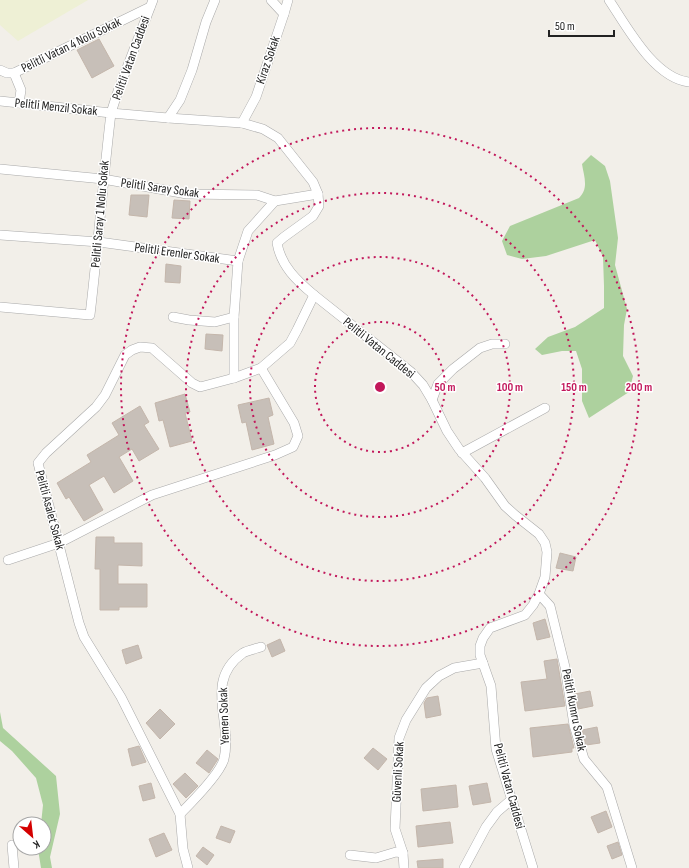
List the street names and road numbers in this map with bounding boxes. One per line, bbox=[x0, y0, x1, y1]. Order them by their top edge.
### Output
street label: Pelitli Vatan 4 Nolu Sokak bbox=[18, 14, 124, 76]
street label: Pelitli Vatan Caddesi bbox=[108, 14, 154, 102]
street label: Kiraz Sokak bbox=[252, 34, 284, 86]
street label: Pelitli Menzil Sokak bbox=[14, 95, 98, 119]
street label: Pelitli Saray 1 Nolu Sokak bbox=[87, 160, 113, 268]
street label: Pelitli Saray Sokak bbox=[120, 175, 200, 201]
street label: Pelitli Erenler Sokak bbox=[133, 239, 221, 267]
street label: Pelitli Vatan Caddesi bbox=[340, 314, 418, 382]
street label: Pelitli Asalet Sokak bbox=[32, 468, 68, 552]
street label: Pelitli Kumru Sokak bbox=[558, 667, 590, 753]
street label: Yemen Sokak bbox=[215, 687, 233, 745]
street label: Güvenli Sokak bbox=[388, 741, 408, 803]
street label: Pelitli Vatan Caddesi bbox=[490, 741, 528, 831]

